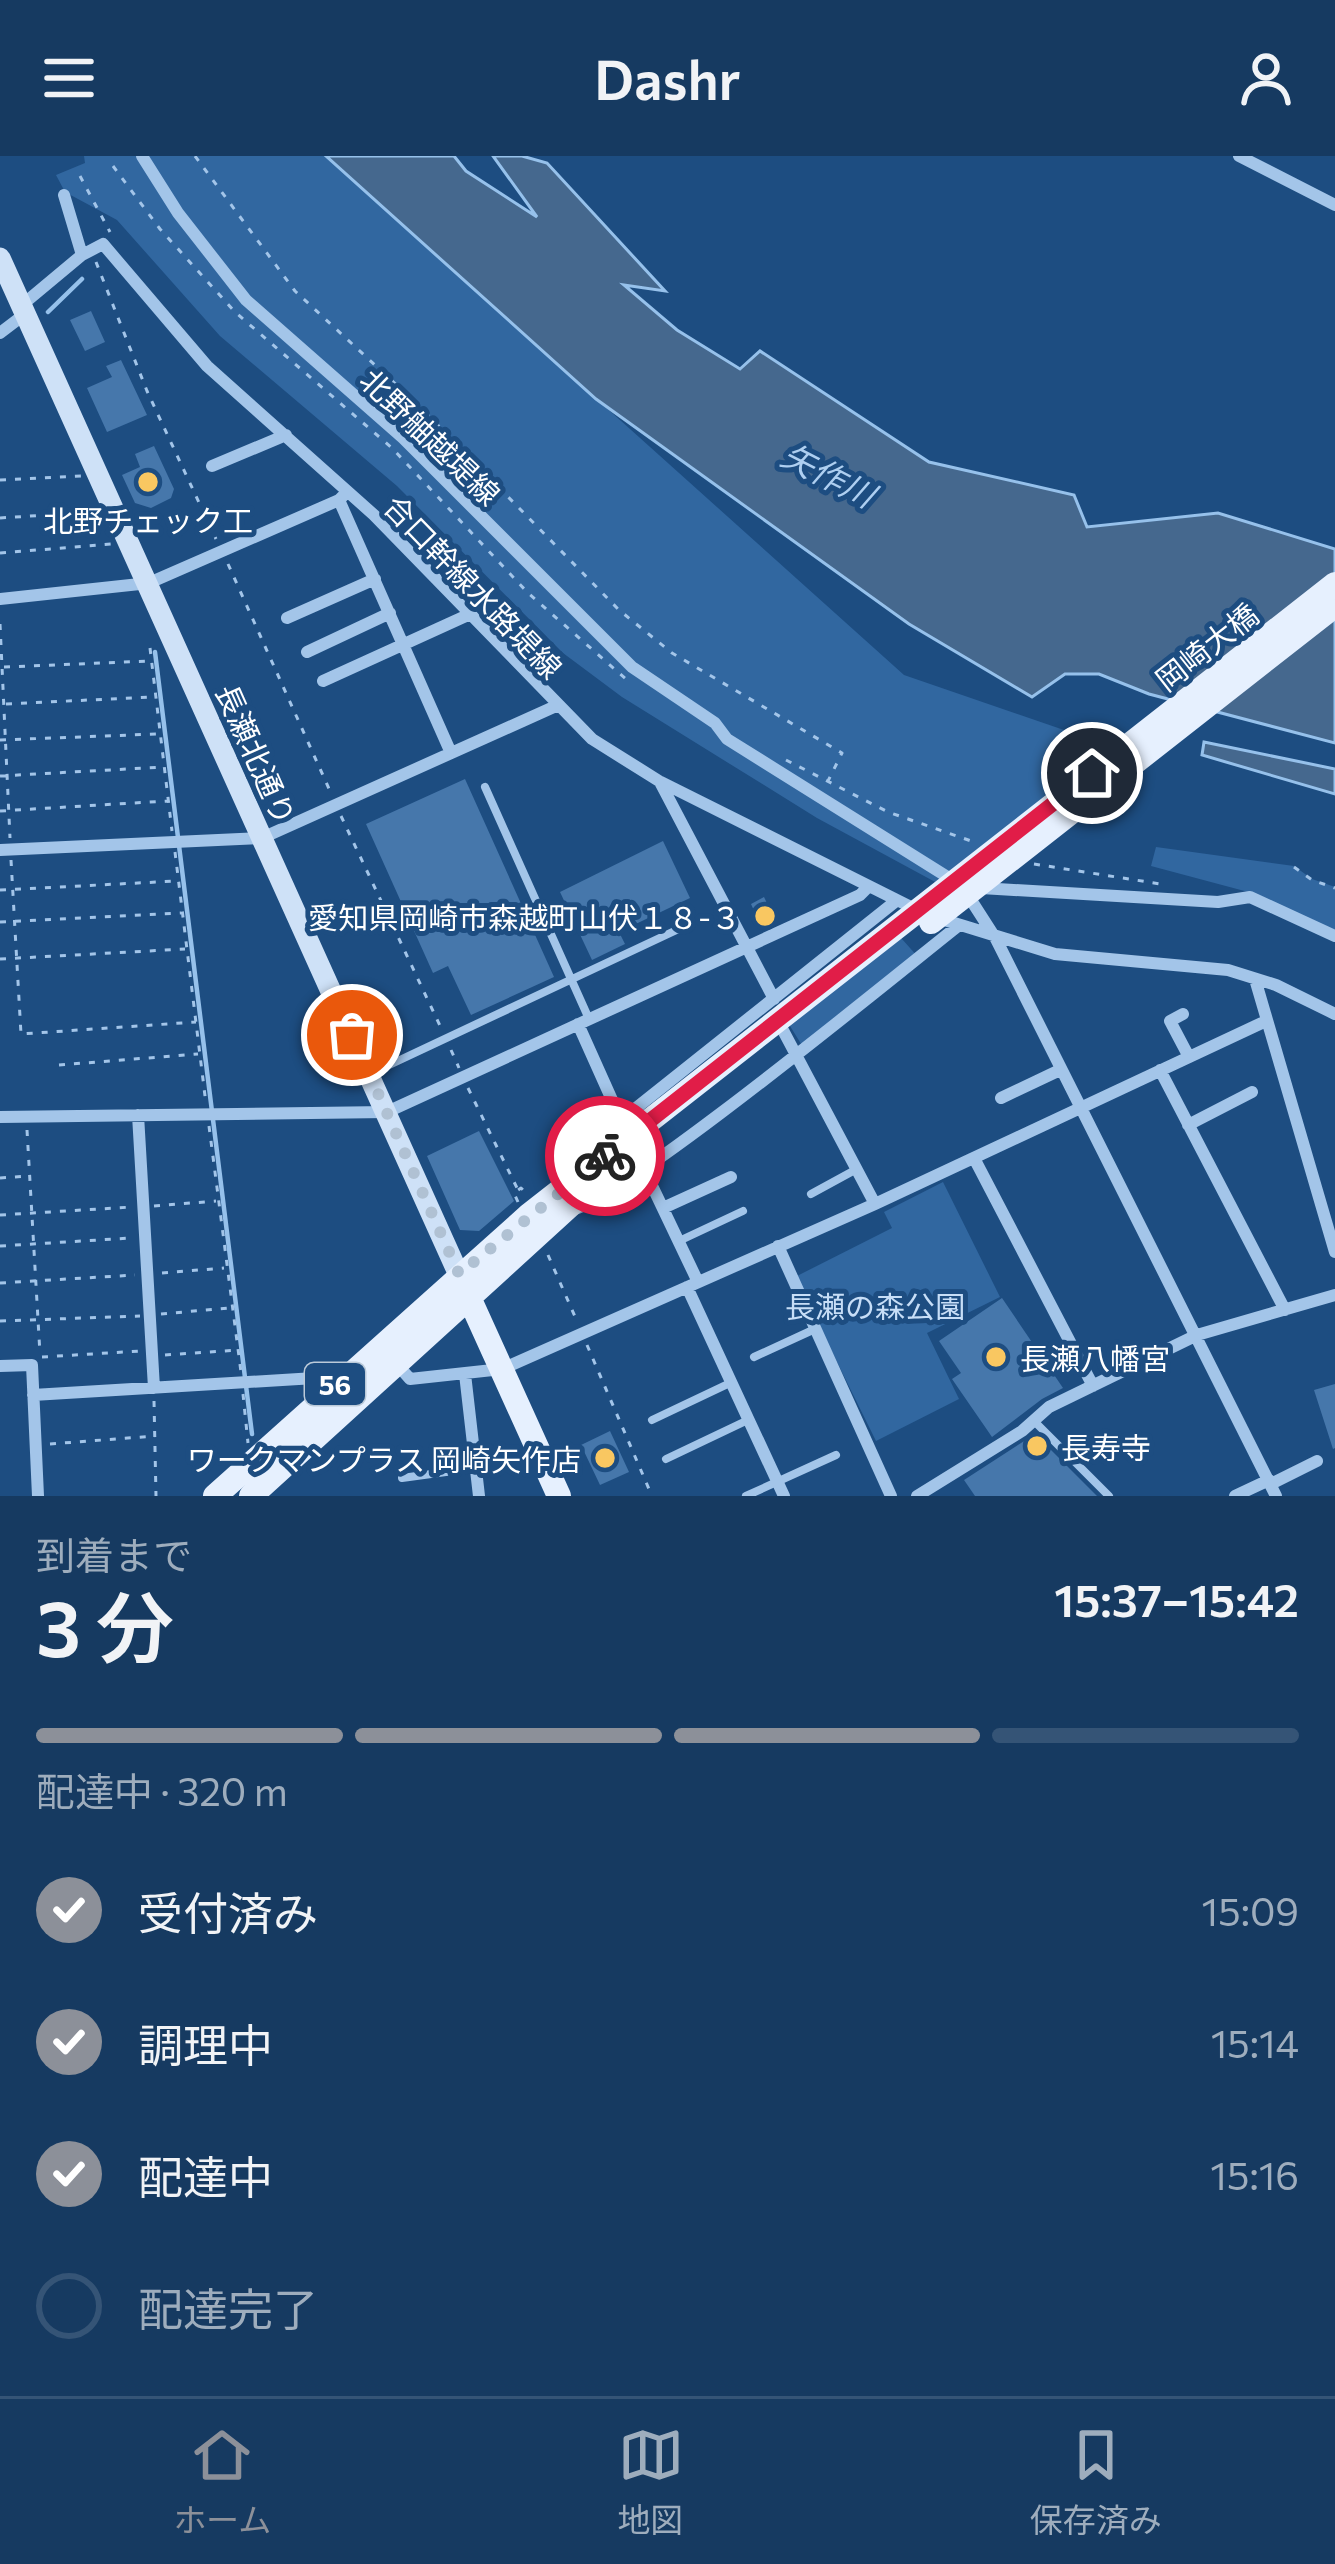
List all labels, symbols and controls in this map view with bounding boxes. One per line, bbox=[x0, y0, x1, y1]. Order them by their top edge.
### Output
icon: menu bbox=[36, 45, 102, 111]
text: Dashr bbox=[594, 45, 741, 111]
icon: person bbox=[1233, 45, 1299, 111]
street label: 北野舳越堤線 bbox=[353, 360, 509, 512]
water label: 矢作川 bbox=[776, 433, 885, 516]
marker: 北野チェック工 bbox=[135, 469, 161, 495]
street label: 合口幹線水路堤線 bbox=[377, 487, 571, 685]
place label: 北野チェック工 bbox=[43, 501, 253, 538]
street label: 岡崎大橋 bbox=[1147, 594, 1265, 698]
street label: 長瀬北通り bbox=[210, 678, 304, 830]
pin bbox=[1041, 722, 1143, 824]
icon: home bbox=[1059, 740, 1125, 806]
place label: 愛知県岡崎市森越町山伏１８‐３ bbox=[308, 898, 741, 935]
marker: 愛知県岡崎市森越町山伏１８‐３ bbox=[752, 903, 778, 929]
pin bbox=[301, 984, 403, 1086]
icon: bag bbox=[319, 1002, 385, 1068]
courier bbox=[545, 1096, 665, 1216]
icon: bike bbox=[572, 1123, 638, 1189]
park label: 長瀬の森公園 bbox=[785, 1287, 965, 1324]
place label: 長瀬八幡宮 bbox=[1020, 1339, 1170, 1376]
marker: 長瀬八幡宮 bbox=[983, 1344, 1009, 1370]
road number: 56 bbox=[305, 1363, 365, 1405]
place label: 長寿寺 bbox=[1061, 1428, 1151, 1465]
marker: 長寿寺 bbox=[1024, 1433, 1050, 1459]
place label: ワークマンプラス 岡崎矢作店 bbox=[187, 1440, 581, 1477]
marker: ワークマンプラス 岡崎矢作店 bbox=[592, 1445, 618, 1471]
text: 到着まで bbox=[36, 1530, 192, 1578]
text: 15:37–15:42 bbox=[1054, 1571, 1299, 1626]
text: 3 分 bbox=[36, 1578, 174, 1673]
text: 配達中 · 320 m bbox=[36, 1766, 288, 1814]
icon: check bbox=[36, 1877, 102, 1943]
text: 受付済み bbox=[138, 1884, 318, 1939]
text: 15:09 bbox=[1202, 1886, 1299, 1934]
icon: check bbox=[36, 2009, 102, 2075]
text: 調理中 bbox=[138, 2016, 273, 2071]
text: 15:14 bbox=[1211, 2018, 1299, 2066]
icon: check bbox=[36, 2141, 102, 2207]
text: 配達中 bbox=[138, 2148, 273, 2203]
text: 15:16 bbox=[1210, 2150, 1299, 2198]
text: 配達完了 bbox=[138, 2280, 318, 2335]
tab: ホーム bbox=[173, 2422, 271, 2542]
tab: 地図 bbox=[618, 2422, 684, 2542]
tab: 保存済み bbox=[1030, 2422, 1162, 2542]

